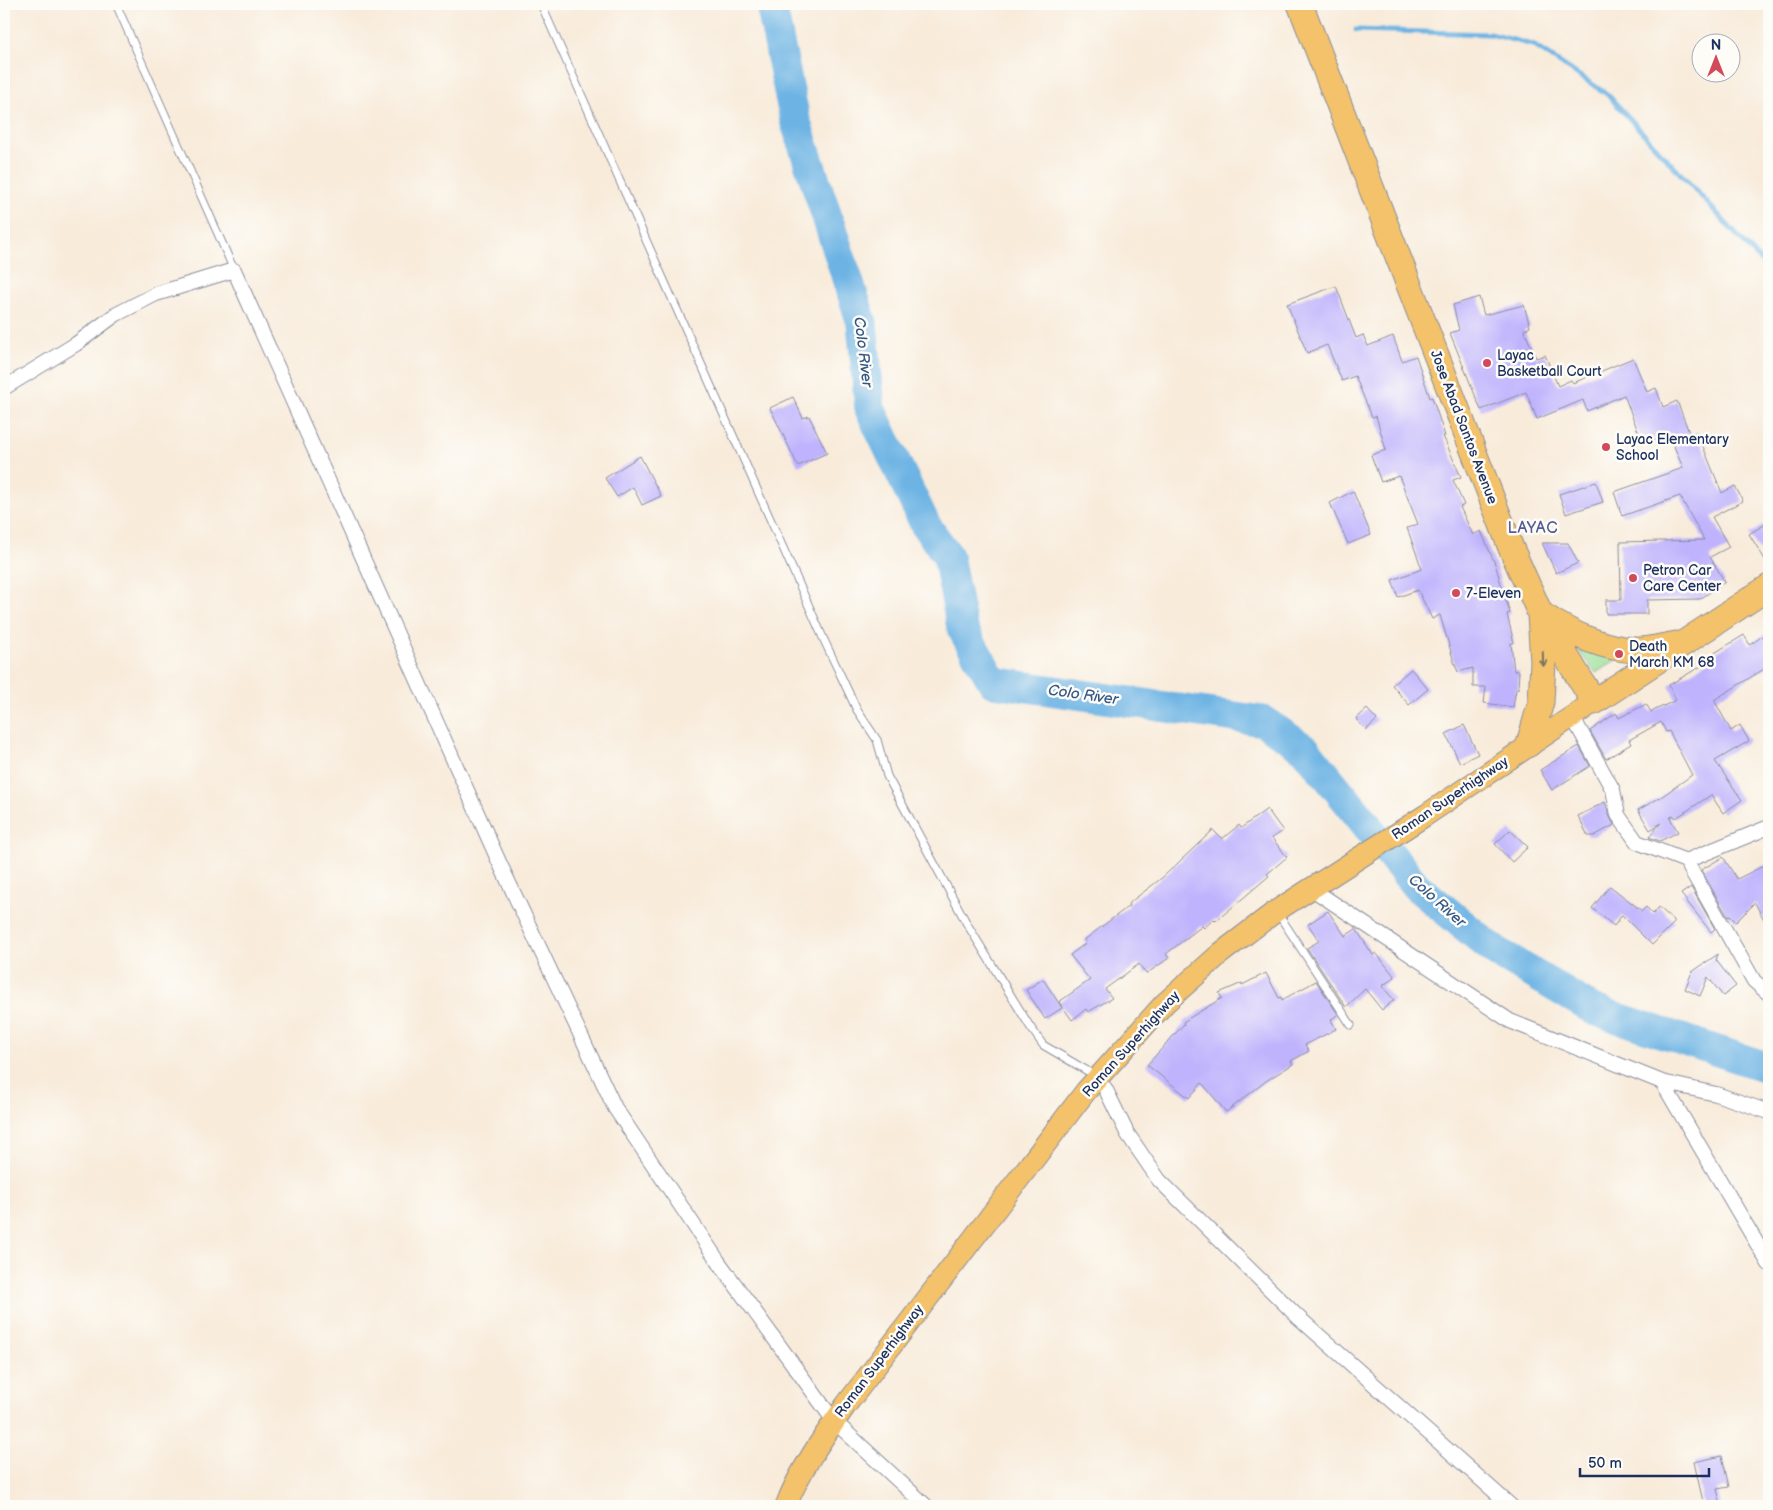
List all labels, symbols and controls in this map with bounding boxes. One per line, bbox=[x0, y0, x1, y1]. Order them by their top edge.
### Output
north arrow bbox=[1690, 32, 1740, 82]
text: N bbox=[1711, 37, 1721, 54]
water label: Colo River bbox=[849, 316, 877, 390]
place label: Layac Basketball Court bbox=[1497, 347, 1602, 380]
street label: Jose Abad Santos Avenue bbox=[1427, 348, 1501, 506]
marker: Layac Basketball Court bbox=[1481, 357, 1493, 369]
place label: Layac Elementary School bbox=[1616, 431, 1730, 464]
marker: Layac Elementary School bbox=[1600, 441, 1612, 453]
district label: LAYAC bbox=[1507, 519, 1559, 538]
place label: Petron Car Care Center bbox=[1643, 562, 1722, 595]
marker: Petron Car Care Center bbox=[1627, 572, 1639, 584]
place label: 7-Eleven bbox=[1466, 585, 1521, 602]
marker: 7-Eleven bbox=[1450, 587, 1462, 599]
place label: Death March KM 68 bbox=[1629, 638, 1714, 671]
marker: Death March KM 68 bbox=[1613, 648, 1625, 660]
one-way arrow bbox=[1538, 651, 1547, 667]
water label: Colo River bbox=[1047, 681, 1121, 710]
street label: Roman Superhighway bbox=[1389, 752, 1512, 843]
water label: Colo River bbox=[1404, 870, 1471, 933]
street label: Roman Superhighway bbox=[1079, 987, 1184, 1101]
street label: Roman Superhighway bbox=[831, 1301, 927, 1421]
scale bar bbox=[1580, 1445, 1709, 1477]
text: 50 m bbox=[1588, 1454, 1622, 1473]

